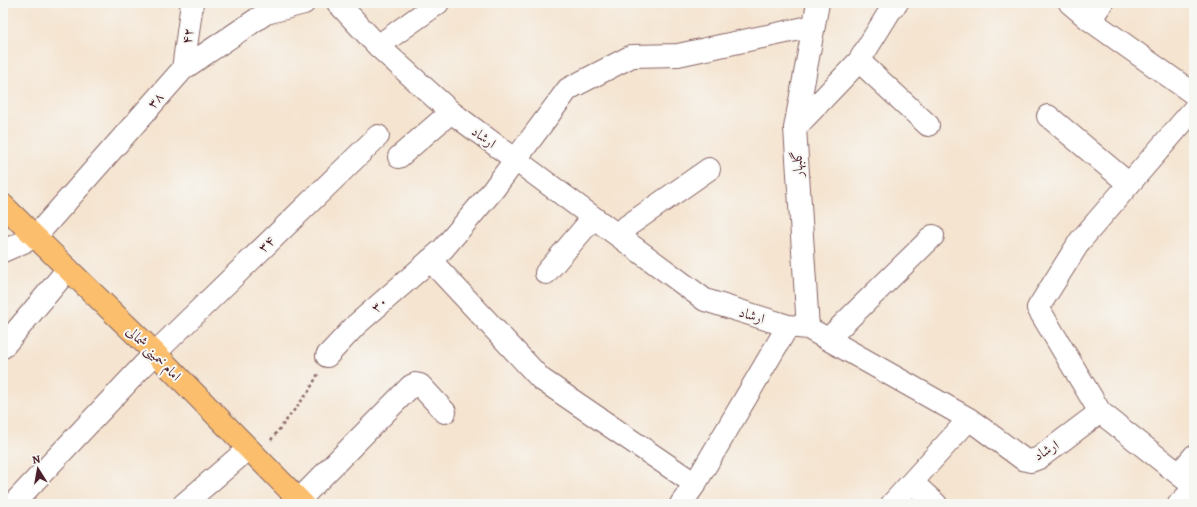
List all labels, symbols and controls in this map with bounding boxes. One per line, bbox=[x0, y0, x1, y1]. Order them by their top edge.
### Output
street label: ۴۲ bbox=[177, 27, 198, 46]
street label: ۳۸ bbox=[143, 88, 168, 113]
street label: ارشاد bbox=[468, 122, 500, 153]
street label: گلبهار bbox=[787, 150, 808, 180]
street label: ۳۴ bbox=[254, 232, 279, 257]
street label: ۳۰ bbox=[367, 292, 392, 317]
street label: ارشاد bbox=[737, 303, 767, 328]
street label: امام خمینی شمالی bbox=[120, 322, 185, 387]
street label: ارشاد bbox=[1030, 436, 1062, 465]
north arrow bbox=[18, 449, 58, 489]
text: N bbox=[31, 452, 42, 468]

